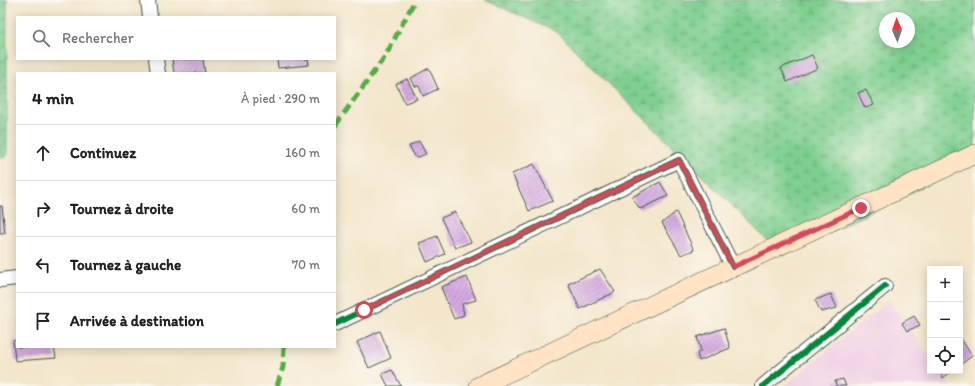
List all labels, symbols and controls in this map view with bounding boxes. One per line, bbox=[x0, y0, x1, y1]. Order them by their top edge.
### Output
north arrow bbox=[879, 12, 915, 48]
search box bbox=[16, 16, 336, 60]
icon: search bbox=[30, 27, 52, 49]
text: Rechercher bbox=[62, 29, 134, 47]
text: 4 min bbox=[32, 88, 74, 108]
text: À pied · 290 m bbox=[241, 91, 320, 106]
icon: ahead bbox=[32, 142, 54, 164]
text: Continuez bbox=[70, 144, 136, 162]
text: 160 m bbox=[285, 145, 320, 160]
icon: right bbox=[32, 198, 54, 220]
route end bbox=[852, 199, 870, 217]
text: Tournez à droite bbox=[70, 200, 174, 218]
text: 60 m bbox=[291, 201, 320, 216]
icon: left bbox=[32, 254, 54, 276]
text: Tournez à gauche bbox=[70, 256, 181, 274]
text: 70 m bbox=[292, 257, 320, 272]
map controls bbox=[927, 266, 963, 374]
button: + bbox=[927, 266, 963, 302]
route start bbox=[355, 301, 373, 319]
button: − bbox=[927, 302, 963, 338]
icon: arrive bbox=[32, 310, 54, 332]
text: Arrivée à destination bbox=[70, 312, 204, 330]
button: locate bbox=[927, 338, 963, 374]

